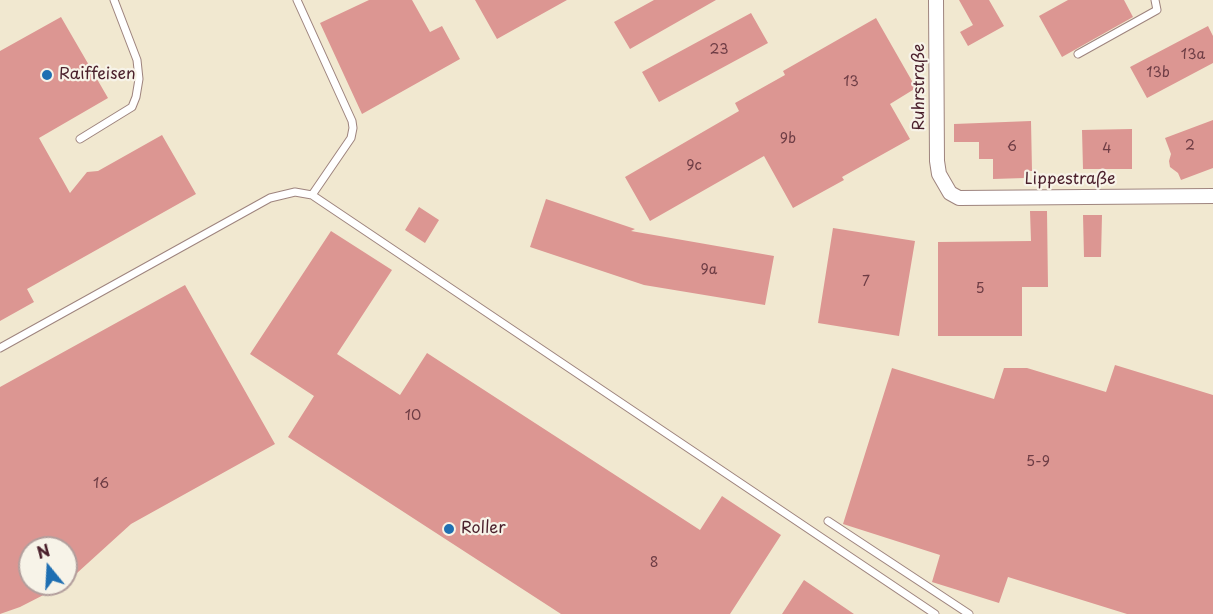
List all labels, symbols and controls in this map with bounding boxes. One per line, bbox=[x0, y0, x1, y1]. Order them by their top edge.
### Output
house number: 23 bbox=[710, 42, 728, 58]
street label: Ruhrstraße bbox=[910, 44, 930, 130]
house number: 13a bbox=[1181, 47, 1205, 63]
place label: Raiffeisen bbox=[59, 65, 136, 85]
house number: 13b bbox=[1146, 65, 1170, 81]
marker: Raiffeisen bbox=[40, 68, 54, 82]
house number: 13 bbox=[843, 74, 859, 90]
house number: 9b bbox=[780, 131, 796, 147]
house number: 2 bbox=[1185, 138, 1195, 154]
house number: 6 bbox=[1007, 139, 1017, 155]
house number: 4 bbox=[1102, 141, 1112, 157]
house number: 9c bbox=[686, 158, 702, 174]
street label: Lippestraße bbox=[1024, 170, 1116, 190]
house number: 9a bbox=[701, 262, 717, 278]
house number: 7 bbox=[862, 274, 870, 290]
house number: 5 bbox=[975, 281, 985, 297]
house number: 10 bbox=[405, 408, 421, 424]
house number: 5-9 bbox=[1026, 454, 1050, 470]
house number: 16 bbox=[93, 476, 109, 492]
place label: Roller bbox=[461, 519, 506, 539]
marker: Roller bbox=[442, 522, 456, 536]
north arrow bbox=[18, 536, 78, 596]
text: N bbox=[33, 537, 53, 564]
house number: 8 bbox=[650, 555, 658, 571]

